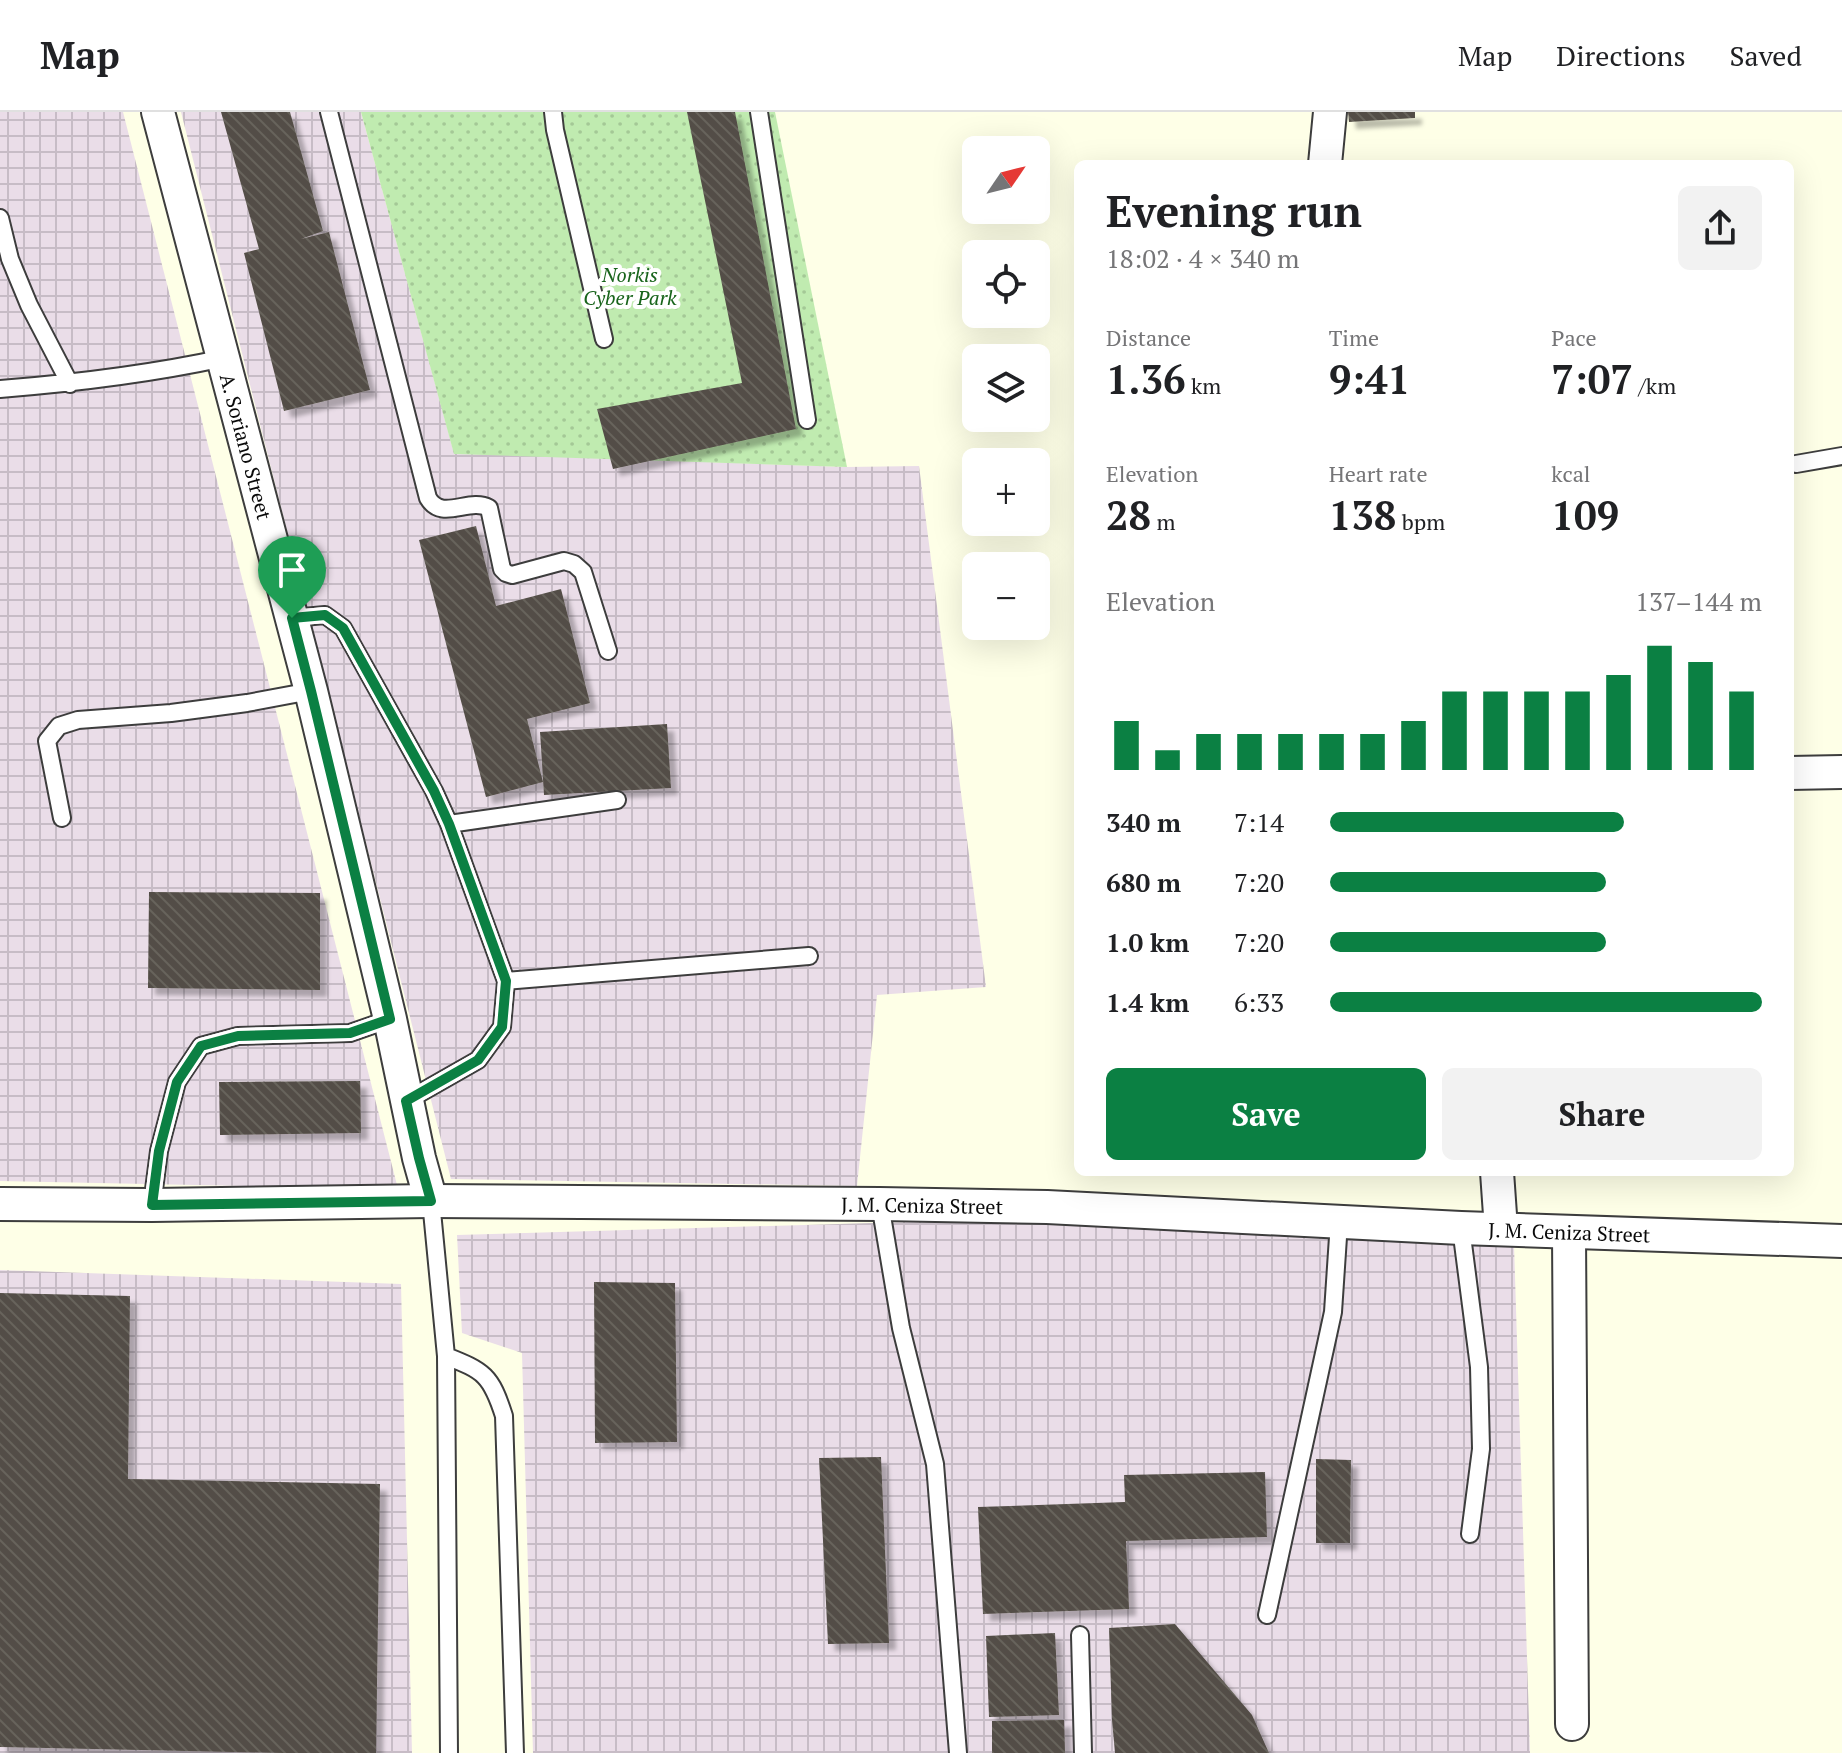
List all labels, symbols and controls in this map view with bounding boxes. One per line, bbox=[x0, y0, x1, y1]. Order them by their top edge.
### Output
text: Map bbox=[40, 30, 120, 80]
text: Map bbox=[1458, 37, 1512, 74]
text: Directions bbox=[1556, 37, 1686, 74]
text: Saved bbox=[1730, 37, 1802, 74]
north arrow bbox=[962, 136, 1050, 224]
map controls bbox=[962, 136, 1050, 640]
text: Evening run bbox=[1106, 181, 1362, 240]
button: share bbox=[1678, 186, 1762, 270]
button: locate bbox=[962, 240, 1050, 328]
text: 18:02 · 4 × 340 m bbox=[1106, 241, 1300, 275]
park label: Norkis Cyber Park bbox=[583, 261, 677, 311]
text: Distance bbox=[1106, 323, 1191, 352]
text: Time bbox=[1329, 323, 1379, 352]
text: Pace bbox=[1551, 323, 1596, 352]
button: layers bbox=[962, 344, 1050, 432]
text: 1.36 bbox=[1106, 352, 1186, 405]
text: 9:41 bbox=[1329, 352, 1410, 405]
text: 7:07 bbox=[1551, 352, 1633, 405]
street label: A. Soriano Street bbox=[214, 370, 279, 523]
text: km bbox=[1186, 371, 1221, 400]
text: /km bbox=[1633, 371, 1676, 400]
button: + bbox=[962, 448, 1050, 536]
text: Elevation bbox=[1106, 459, 1198, 488]
text: Heart rate bbox=[1329, 459, 1428, 488]
text: kcal bbox=[1551, 459, 1590, 488]
text: 28 bbox=[1106, 488, 1151, 541]
text: 138 bbox=[1329, 488, 1396, 541]
text: 109 bbox=[1551, 488, 1619, 541]
text: m bbox=[1151, 507, 1176, 536]
text: bpm bbox=[1396, 507, 1445, 536]
pin bbox=[258, 536, 326, 618]
icon: arrive bbox=[270, 548, 314, 592]
button: − bbox=[962, 552, 1050, 640]
text: Elevation bbox=[1106, 584, 1215, 618]
text: 137–144 m bbox=[1635, 584, 1762, 618]
text: 340 m bbox=[1106, 805, 1181, 839]
text: 7:14 bbox=[1234, 805, 1284, 839]
text: 680 m bbox=[1106, 865, 1181, 899]
text: 7:20 bbox=[1234, 865, 1284, 899]
text: 1.0 km bbox=[1106, 925, 1189, 959]
text: 7:20 bbox=[1234, 925, 1284, 959]
text: 1.4 km bbox=[1106, 985, 1189, 1019]
text: 6:33 bbox=[1234, 985, 1284, 1019]
button: Save bbox=[1106, 1068, 1426, 1160]
button: Share bbox=[1442, 1068, 1762, 1160]
street label: J. M. Ceniza Street bbox=[841, 1190, 1004, 1220]
street label: J. M. Ceniza Street bbox=[1488, 1215, 1651, 1248]

